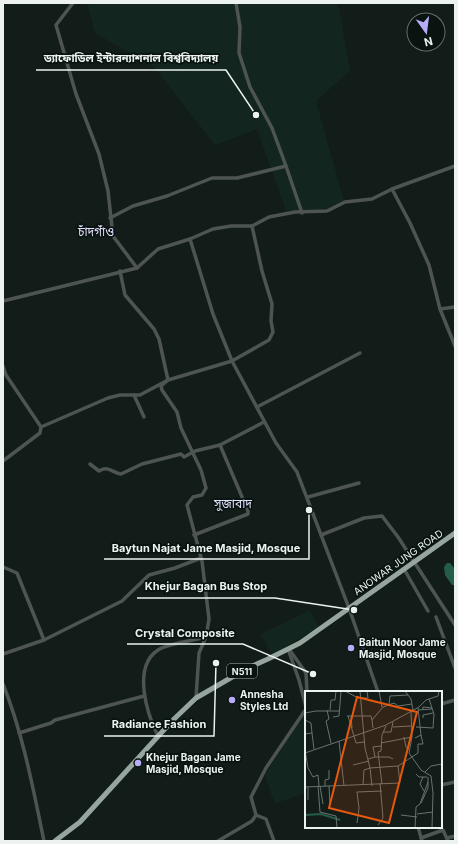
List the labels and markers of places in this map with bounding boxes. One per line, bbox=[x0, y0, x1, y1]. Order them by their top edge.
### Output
callout: ড্যাফোডিল ইন্টারন্যাশনাল বিশ্ববিদ্যালয় bbox=[36, 47, 226, 70]
callout: Baytun Najat Jame Masjid, Mosque bbox=[104, 536, 309, 559]
callout: Khejur Bagan Bus Stop bbox=[137, 575, 275, 598]
callout: Crystal Composite bbox=[127, 621, 243, 644]
place label: Baitun Noor Jame Masjid, Mosque bbox=[359, 636, 446, 660]
marker: Baitun Noor Jame Masjid, Mosque bbox=[346, 643, 356, 653]
place label: Annesha Styles Ltd bbox=[240, 688, 288, 713]
marker: Annesha Styles Ltd bbox=[227, 695, 237, 705]
callout: Radiance Fashion bbox=[104, 713, 214, 736]
place label: Khejur Bagan Jame Masjid, Mosque bbox=[146, 751, 241, 775]
marker: Khejur Bagan Jame Masjid, Mosque bbox=[133, 758, 143, 768]

